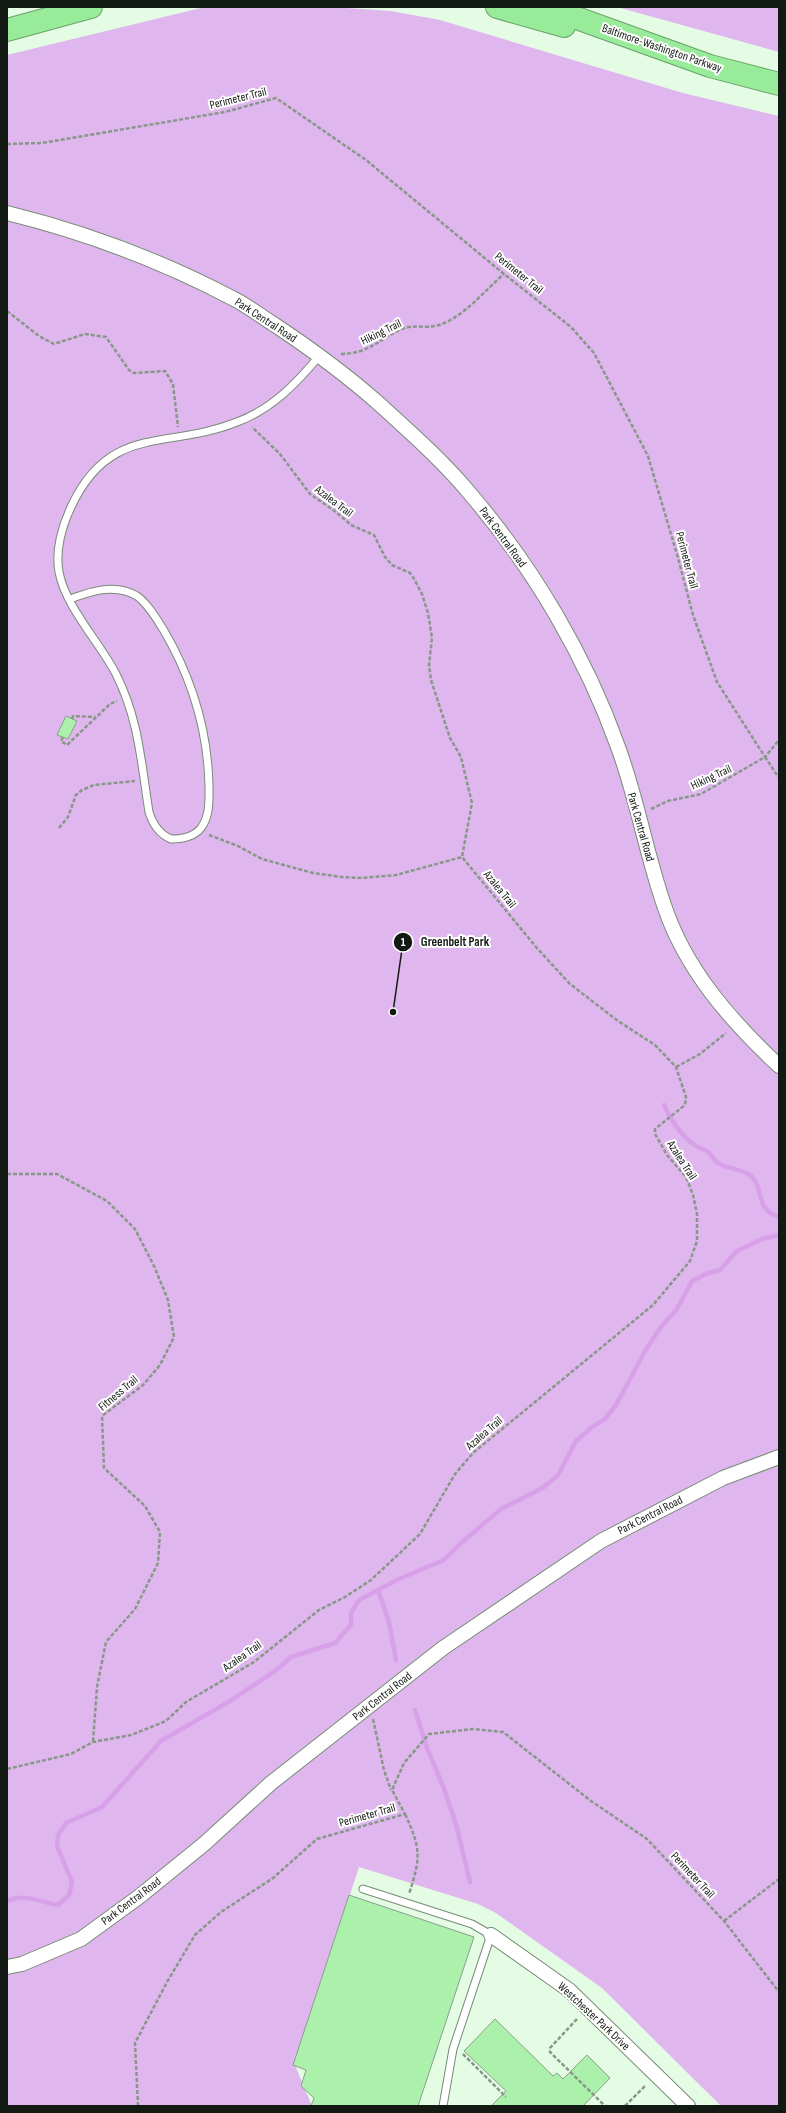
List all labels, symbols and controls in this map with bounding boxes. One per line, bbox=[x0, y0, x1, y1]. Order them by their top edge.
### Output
street label: Baltimore-Washington Parkway bbox=[600, 21, 724, 76]
street label: Perimeter Trail bbox=[208, 84, 268, 113]
street label: Perimeter Trail bbox=[491, 249, 546, 298]
street label: Park Central Road bbox=[232, 295, 300, 346]
street label: Hiking Trail bbox=[358, 316, 404, 349]
street label: Azalea Trail bbox=[311, 482, 356, 521]
street label: Park Central Road bbox=[476, 504, 529, 570]
street label: Perimeter Trail bbox=[672, 530, 701, 590]
street label: Hiking Trail bbox=[688, 762, 734, 793]
street label: Park Central Road bbox=[624, 791, 657, 863]
street label: Azalea Trail bbox=[479, 867, 519, 911]
callout: Greenbelt Park bbox=[393, 929, 497, 954]
text: Greenbelt Park bbox=[421, 934, 490, 950]
text: 1 bbox=[401, 935, 406, 950]
street label: Azalea Trail bbox=[663, 1137, 700, 1183]
street label: Fitness Trail bbox=[95, 1372, 141, 1414]
street label: Azalea Trail bbox=[462, 1413, 506, 1454]
street label: Park Central Road bbox=[615, 1493, 685, 1538]
street label: Azalea Trail bbox=[219, 1638, 265, 1676]
street label: Park Central Road bbox=[350, 1669, 415, 1724]
street label: Perimeter Trail bbox=[337, 1800, 397, 1831]
street label: Perimeter Trail bbox=[667, 1849, 718, 1902]
street label: Park Central Road bbox=[98, 1874, 164, 1929]
street label: Westchester Park Drive bbox=[554, 1979, 633, 2054]

